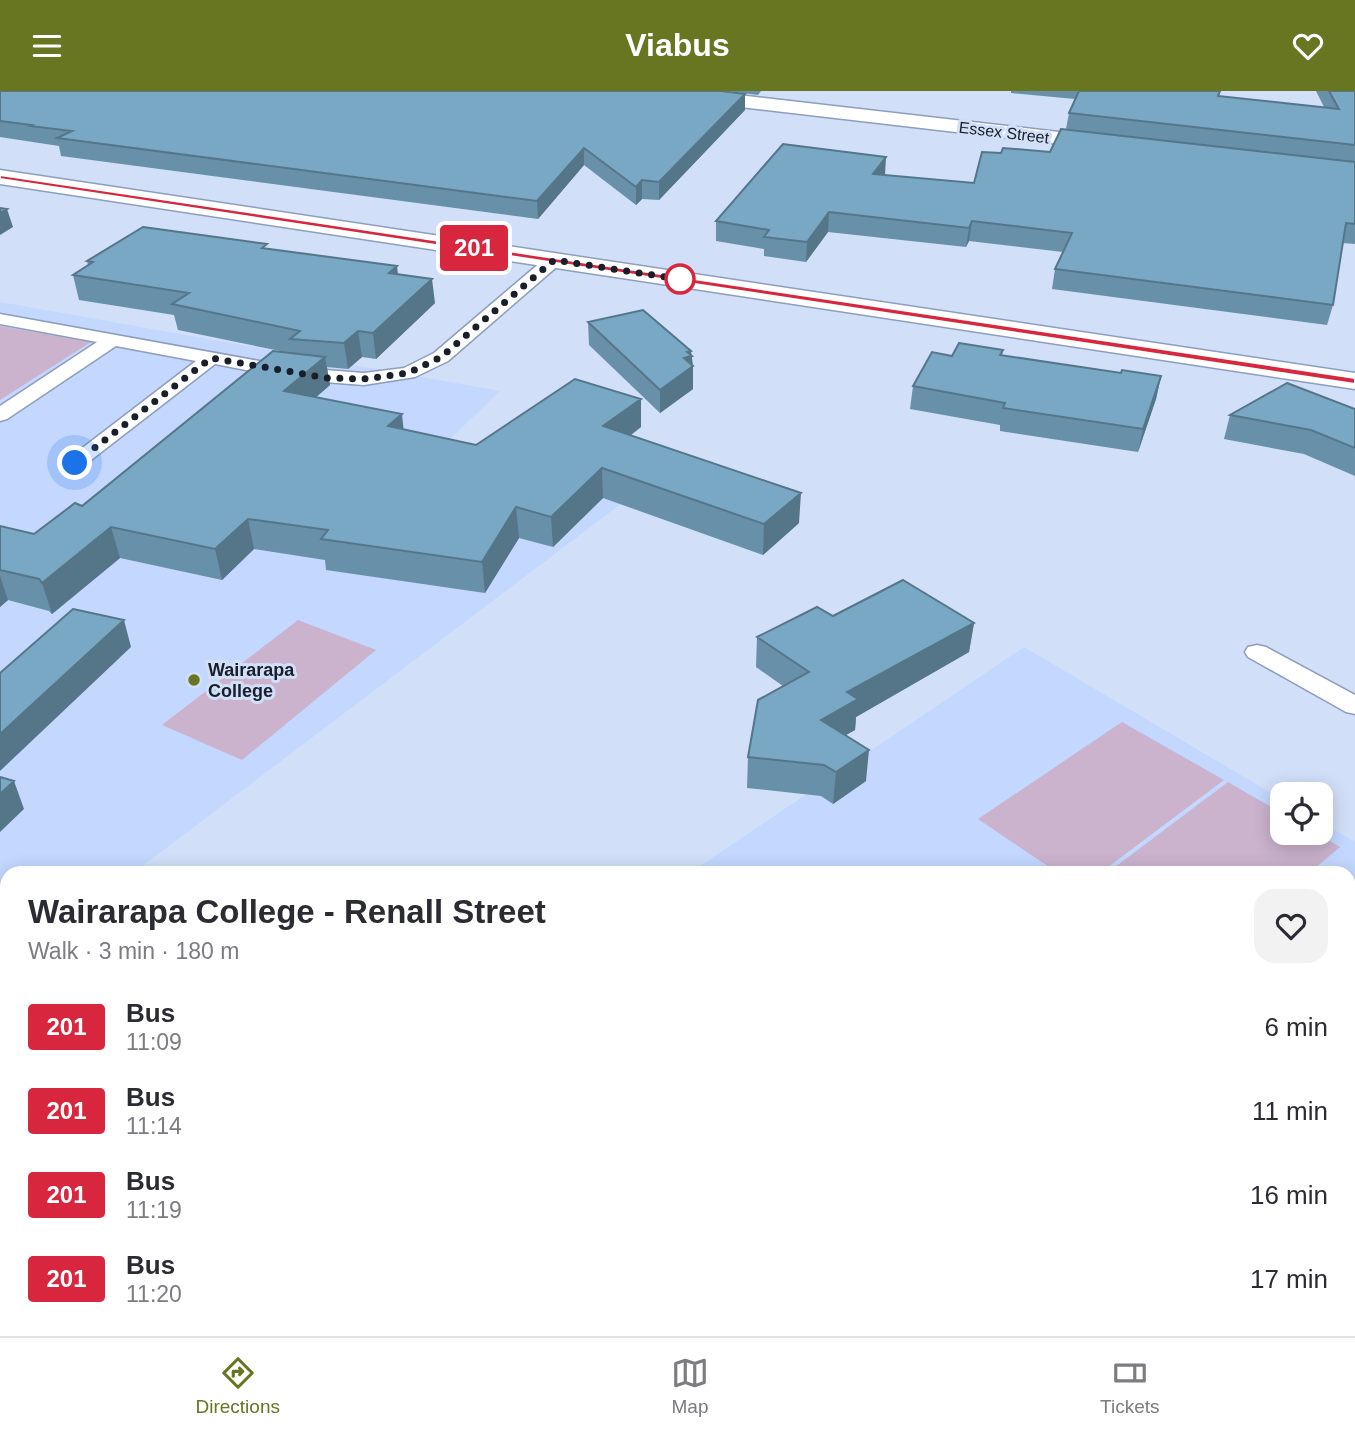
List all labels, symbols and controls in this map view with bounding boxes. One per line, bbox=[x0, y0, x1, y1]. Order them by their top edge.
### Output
icon: menu bbox=[28, 27, 66, 65]
text: Viabus bbox=[625, 27, 730, 63]
icon: heart bbox=[1289, 27, 1327, 65]
street label: Essex Street bbox=[958, 119, 1051, 147]
line badge: 201 bbox=[434, 225, 514, 271]
text: 201 bbox=[454, 234, 494, 261]
unlabelled marker bbox=[665, 264, 695, 294]
your location bbox=[57, 445, 92, 480]
place label: Wairarapa College bbox=[208, 660, 295, 701]
marker: Wairarapa College bbox=[186, 672, 202, 688]
map controls bbox=[1270, 782, 1333, 845]
button: locate bbox=[1270, 782, 1333, 845]
button: heart bbox=[1254, 889, 1328, 963]
text: Wairarapa College - Renall Street bbox=[28, 893, 546, 930]
text: Walk · 3 min · 180 m bbox=[28, 938, 239, 964]
text: Bus bbox=[126, 998, 175, 1028]
text: 6 min bbox=[1264, 1012, 1328, 1042]
text: 201 bbox=[46, 1013, 87, 1040]
text: 11:09 bbox=[126, 1029, 182, 1055]
text: Bus bbox=[126, 1082, 175, 1112]
text: 11 min bbox=[1252, 1096, 1328, 1126]
text: 201 bbox=[46, 1097, 87, 1124]
text: 11:14 bbox=[126, 1113, 182, 1139]
text: Bus bbox=[126, 1166, 175, 1196]
text: 16 min bbox=[1250, 1180, 1328, 1210]
text: 201 bbox=[46, 1181, 87, 1208]
text: 11:19 bbox=[126, 1197, 182, 1223]
text: Bus bbox=[126, 1250, 175, 1280]
text: 17 min bbox=[1250, 1264, 1328, 1294]
text: 201 bbox=[46, 1265, 87, 1292]
text: 11:20 bbox=[126, 1281, 182, 1307]
tab: Directions bbox=[196, 1354, 280, 1418]
tab: Map bbox=[671, 1354, 709, 1418]
tab: Tickets bbox=[1100, 1354, 1159, 1418]

